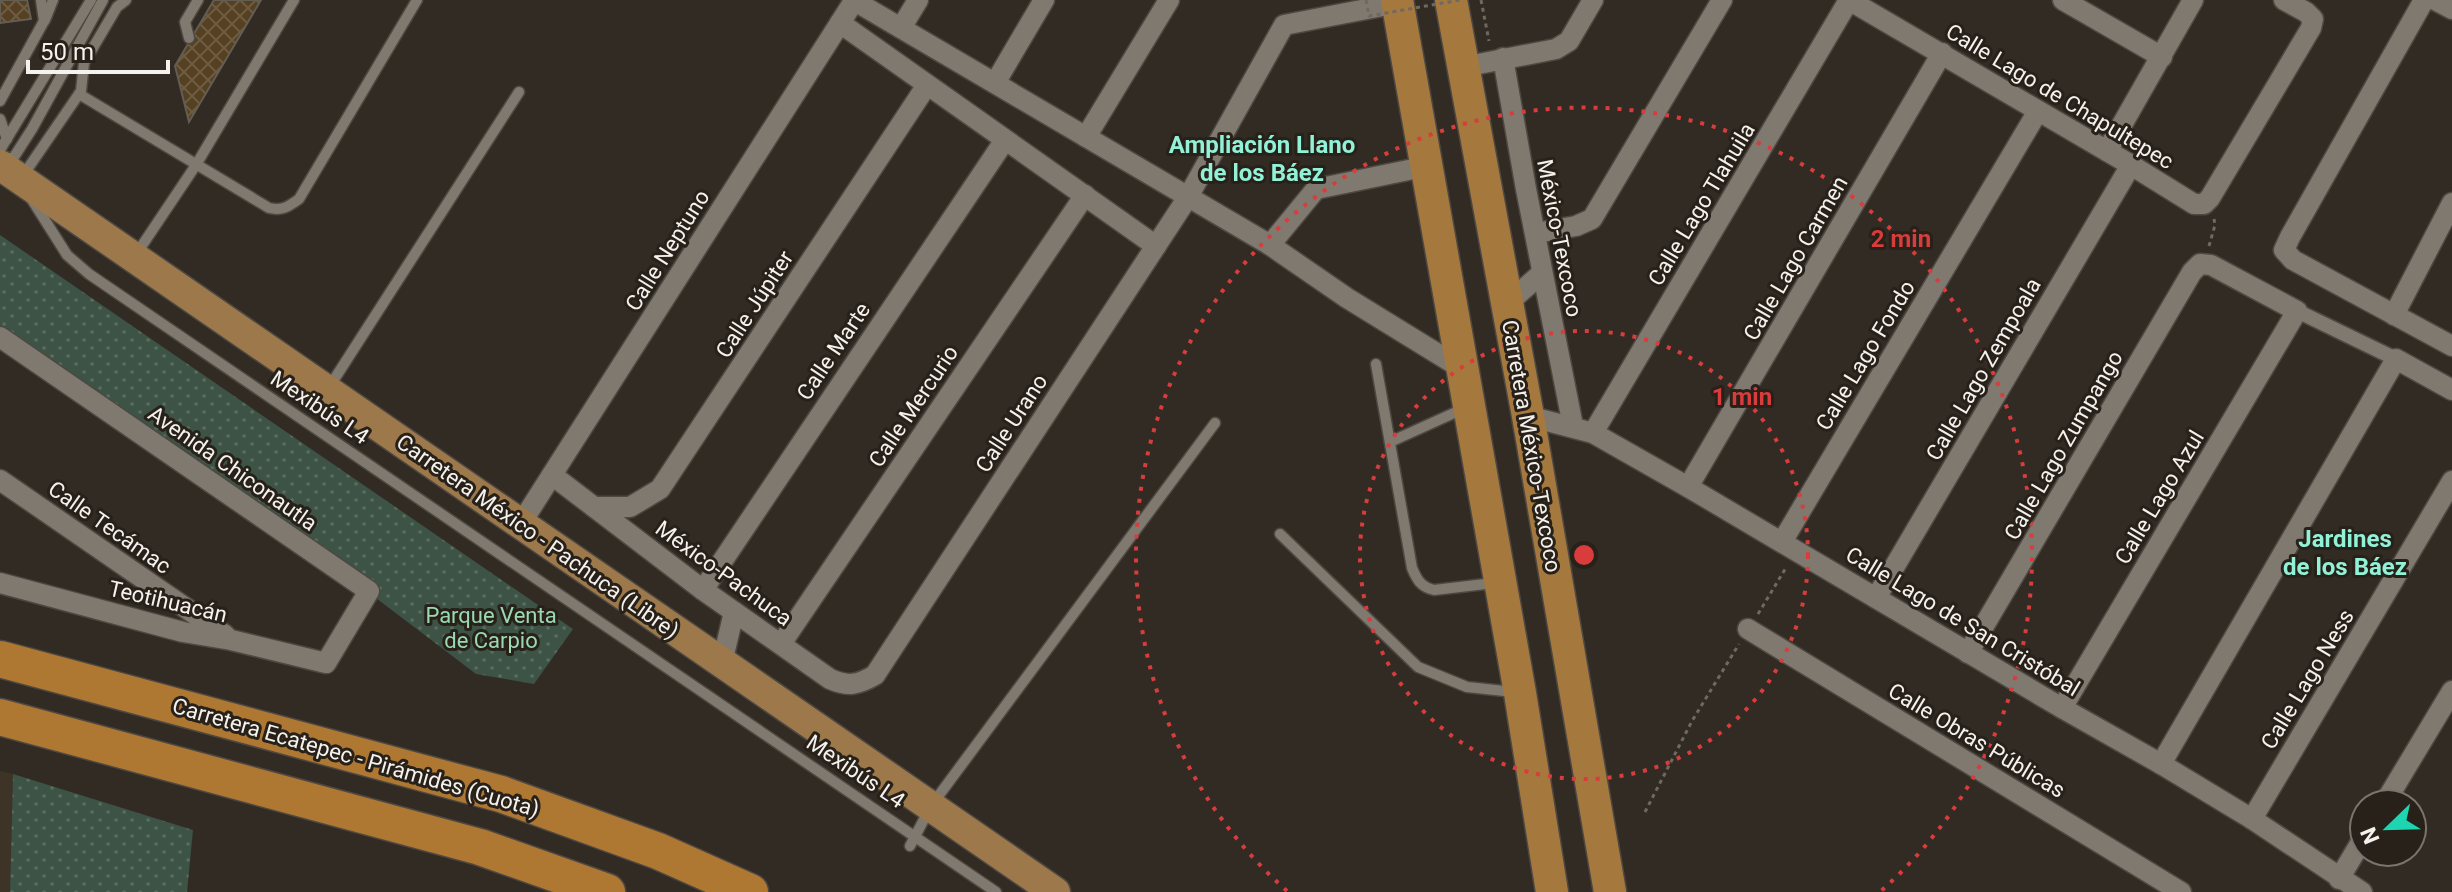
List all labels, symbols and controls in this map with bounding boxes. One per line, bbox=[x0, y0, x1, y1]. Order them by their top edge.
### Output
street label: Calle Lago de Chapultepec bbox=[1942, 19, 2178, 174]
scale bar bbox=[28, 24, 168, 74]
text: 50 m bbox=[40, 38, 94, 66]
street label: Calle Lago Tlahuila bbox=[1643, 118, 1760, 290]
district label: Ampliación Llano de los Báez bbox=[1169, 131, 1355, 187]
street label: México-Texcoco bbox=[1532, 157, 1587, 319]
street label: Calle Lago Carmen bbox=[1738, 172, 1853, 345]
street label: Calle Neptuno bbox=[620, 185, 715, 315]
text: 2 min bbox=[1871, 225, 1931, 253]
street label: Calle Júpiter bbox=[711, 246, 799, 362]
street label: Calle Lago Zempoala bbox=[1921, 274, 2046, 465]
street label: Calle Lago Fondo bbox=[1811, 276, 1920, 435]
street label: Calle Marte bbox=[792, 298, 875, 405]
street label: Carretera México-Texcoco bbox=[1497, 318, 1566, 574]
street label: Calle Mercurio bbox=[864, 341, 963, 472]
street label: Calle Lago Zumpango bbox=[1999, 346, 2128, 544]
street label: Mexibús L4 bbox=[266, 366, 373, 449]
street label: Calle Urano bbox=[970, 369, 1052, 477]
text: 1 min bbox=[1712, 383, 1772, 411]
street label: Avenida Chiconautla bbox=[144, 401, 322, 536]
street label: Calle Lago Azul bbox=[2110, 426, 2209, 568]
street label: Carretera México - Pachuca (Libre) bbox=[391, 429, 683, 644]
street label: Calle Tecámac bbox=[44, 476, 176, 579]
street label: México-Pachuca bbox=[651, 516, 797, 631]
district label: Jardines de los Báez bbox=[2283, 525, 2407, 581]
centre of rings bbox=[1570, 541, 1598, 569]
street label: Calle Lago de San Cristóbal bbox=[1841, 542, 2084, 701]
street label: Teotihuacán bbox=[106, 576, 229, 627]
park label: Parque Venta de Carpio bbox=[425, 603, 557, 653]
street label: Calle Lago Ness bbox=[2256, 605, 2359, 754]
street label: Calle Obras Públicas bbox=[1884, 678, 2069, 803]
street label: Carretera Ecatepec - Pirámides (Cuota) bbox=[169, 693, 542, 823]
street label: Mexibús L4 bbox=[802, 730, 909, 813]
north arrow bbox=[2348, 788, 2428, 868]
text: N bbox=[2356, 824, 2385, 848]

